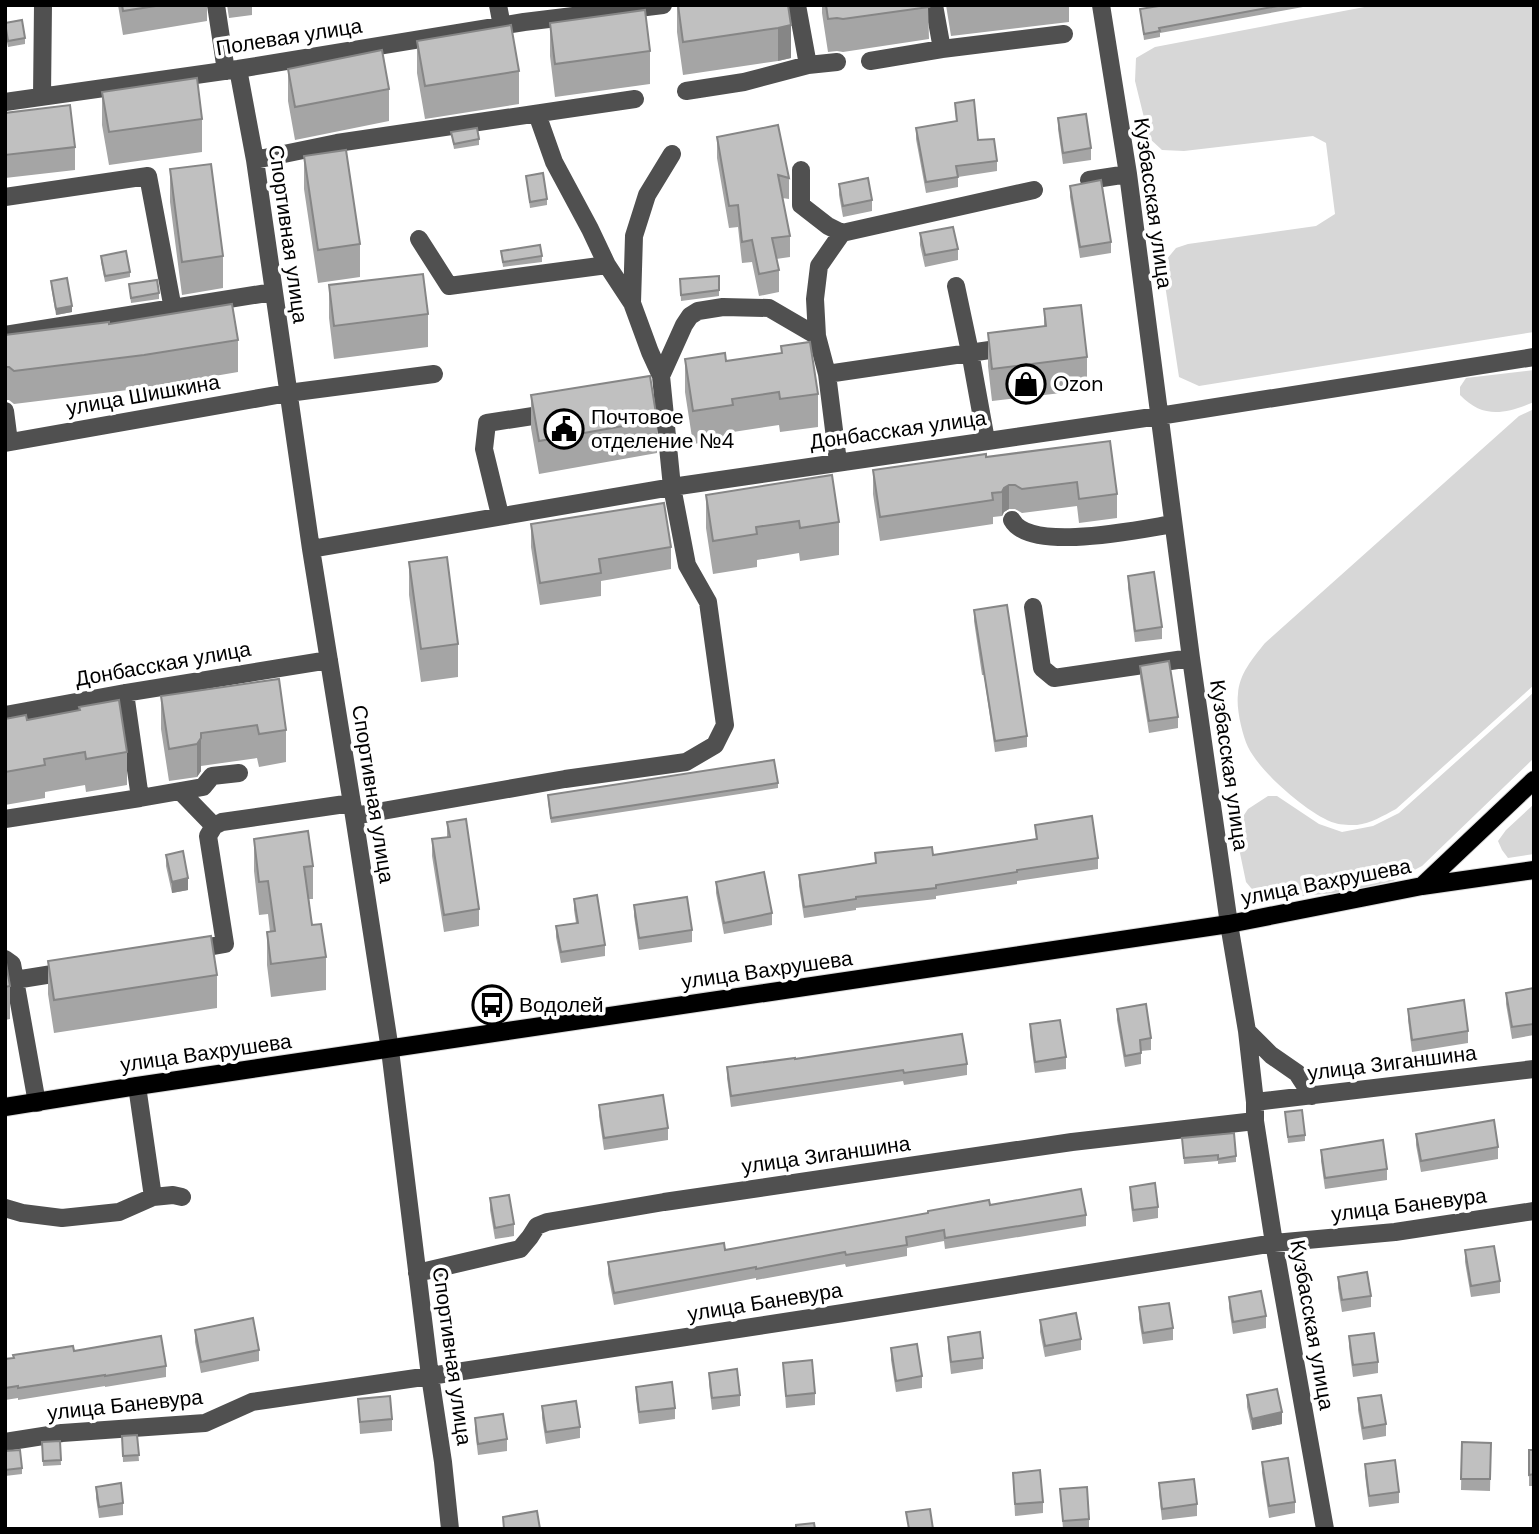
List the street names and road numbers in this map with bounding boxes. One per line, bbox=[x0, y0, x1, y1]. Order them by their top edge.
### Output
street label: Полевая улица bbox=[214, 12, 364, 62]
street label: Кузбасская улица bbox=[1127, 116, 1179, 291]
street label: Спортивная улица bbox=[262, 143, 314, 325]
street label: улица Шишкина bbox=[64, 368, 222, 422]
street label: Донбасская улица bbox=[808, 404, 988, 456]
street label: Донбасская улица bbox=[73, 635, 253, 693]
street label: Кузбасская улица bbox=[1203, 678, 1255, 853]
street label: Спортивная улица bbox=[345, 703, 401, 885]
street label: улица Вахрушева bbox=[1239, 852, 1414, 912]
street label: улица Вахрушева bbox=[680, 944, 855, 996]
street label: улица Вахрушева bbox=[119, 1027, 294, 1079]
street label: улица Зиганшина bbox=[1306, 1039, 1478, 1087]
street label: улица Зиганшина bbox=[740, 1129, 912, 1181]
street label: улица Баневура bbox=[1330, 1182, 1489, 1228]
street label: Кузбасская улица bbox=[1283, 1238, 1341, 1413]
street label: Спортивная улица bbox=[426, 1265, 478, 1447]
street label: улица Баневура bbox=[686, 1276, 845, 1328]
street label: улица Баневура bbox=[46, 1383, 205, 1427]

